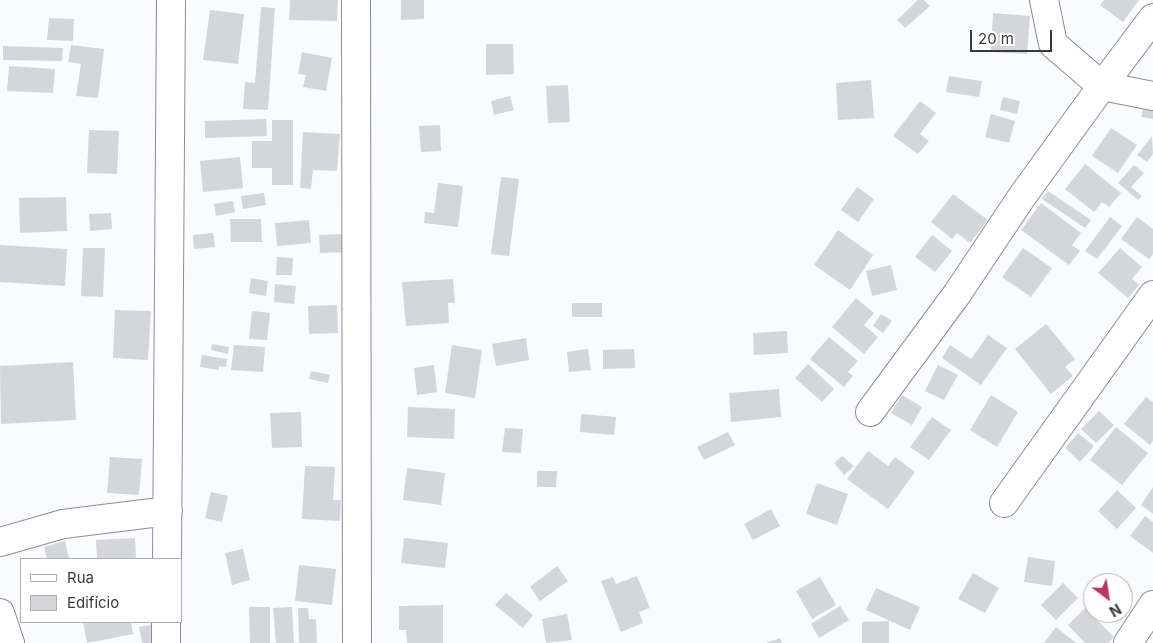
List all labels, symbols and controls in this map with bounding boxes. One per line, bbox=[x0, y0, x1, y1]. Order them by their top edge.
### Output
scale bar bbox=[973, 20, 1056, 52]
text: 20 m bbox=[978, 29, 1014, 48]
legend bbox=[20, 558, 182, 623]
text: Rua bbox=[67, 568, 94, 587]
north arrow bbox=[1083, 573, 1133, 623]
text: Edifício bbox=[67, 593, 119, 612]
text: N bbox=[1107, 600, 1124, 620]

